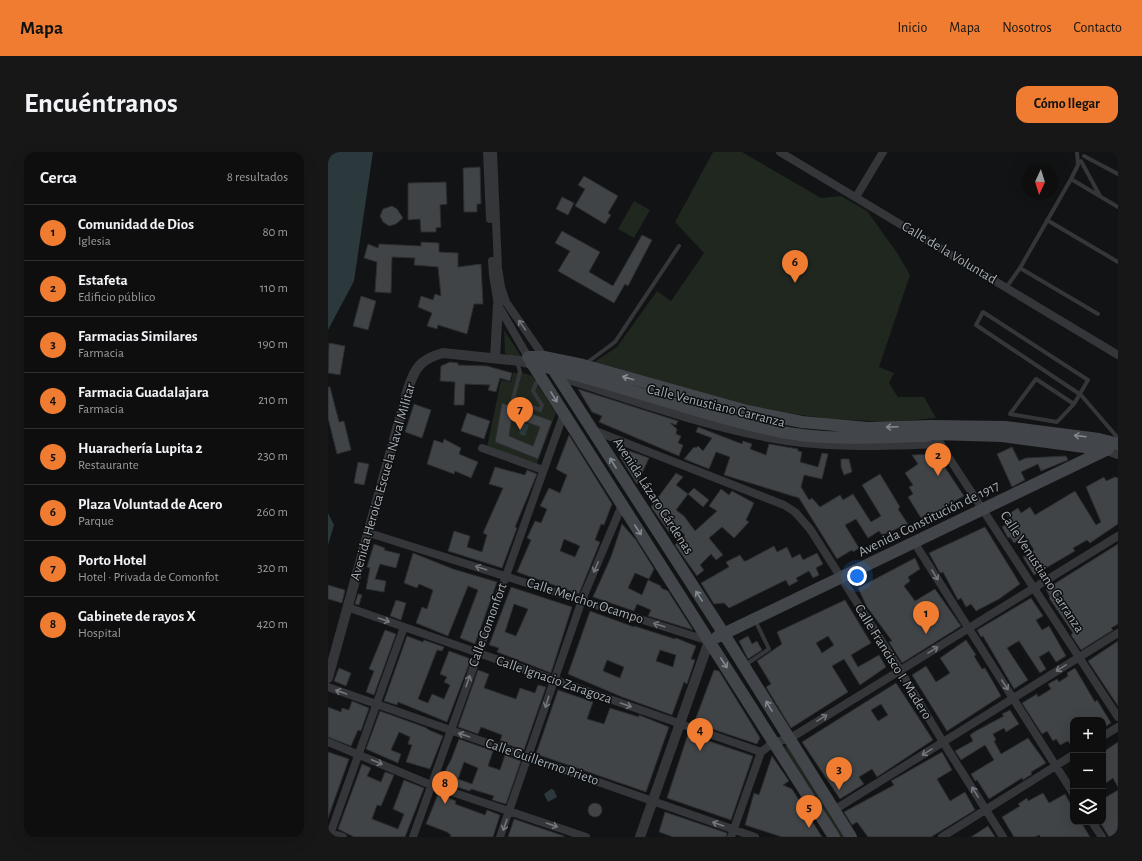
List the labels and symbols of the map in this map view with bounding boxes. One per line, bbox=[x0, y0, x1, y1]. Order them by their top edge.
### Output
north arrow bbox=[1022, 164, 1058, 200]
street label: Calle de la Voluntad bbox=[899, 219, 999, 287]
pin: 6 bbox=[782, 250, 808, 283]
one-way arrow bbox=[518, 320, 526, 331]
one-way arrow bbox=[621, 374, 634, 381]
street label: Avenida Heroica Escuela Naval Militar bbox=[348, 381, 418, 582]
street label: Calle Venustiano Carranza bbox=[646, 382, 787, 430]
one-way arrow bbox=[550, 391, 558, 402]
pin: 7 bbox=[507, 397, 533, 430]
one-way arrow bbox=[886, 424, 899, 431]
one-way arrow bbox=[1074, 432, 1087, 440]
street label: Avenida Lázaro Cárdenas bbox=[610, 435, 696, 557]
pin: 2 bbox=[925, 443, 951, 476]
one-way arrow bbox=[609, 457, 617, 469]
street label: Avenida Constitución de 1917 bbox=[856, 479, 1002, 559]
street label: Calle Venustiano Carranza bbox=[998, 509, 1087, 636]
one-way arrow bbox=[634, 525, 643, 536]
one-way arrow bbox=[592, 561, 599, 573]
one-way arrow bbox=[476, 564, 488, 572]
your location bbox=[847, 566, 867, 586]
one-way arrow bbox=[931, 569, 939, 580]
street label: Calle Melchor Ocampo bbox=[525, 575, 645, 627]
street label: Calle Comonfort bbox=[466, 581, 510, 669]
one-way arrow bbox=[695, 590, 703, 601]
pin: 1 bbox=[913, 601, 939, 634]
street label: Calle Francisco I. Madero bbox=[852, 602, 934, 722]
one-way arrow bbox=[378, 617, 390, 625]
one-way arrow bbox=[652, 621, 665, 628]
one-way arrow bbox=[927, 646, 938, 654]
street label: Calle Ignacio Zaragoza bbox=[494, 654, 614, 707]
one-way arrow bbox=[719, 658, 728, 669]
one-way arrow bbox=[1055, 665, 1067, 673]
one-way arrow bbox=[464, 676, 472, 688]
one-way arrow bbox=[1001, 679, 1009, 691]
one-way arrow bbox=[335, 687, 347, 695]
one-way arrow bbox=[543, 696, 550, 709]
one-way arrow bbox=[764, 700, 772, 712]
one-way arrow bbox=[619, 701, 631, 709]
one-way arrow bbox=[816, 714, 828, 722]
pin: 4 bbox=[687, 718, 713, 751]
one-way arrow bbox=[457, 731, 470, 738]
street label: Calle Guillermo Prieto bbox=[483, 736, 601, 788]
one-way arrow bbox=[921, 748, 933, 756]
pin: 3 bbox=[826, 757, 852, 790]
one-way arrow bbox=[371, 759, 383, 766]
pin: 8 bbox=[432, 771, 458, 804]
one-way arrow bbox=[971, 787, 979, 798]
pin: 5 bbox=[796, 795, 822, 828]
one-way arrow bbox=[500, 819, 508, 831]
one-way arrow bbox=[712, 820, 725, 827]
one-way arrow bbox=[546, 822, 558, 830]

